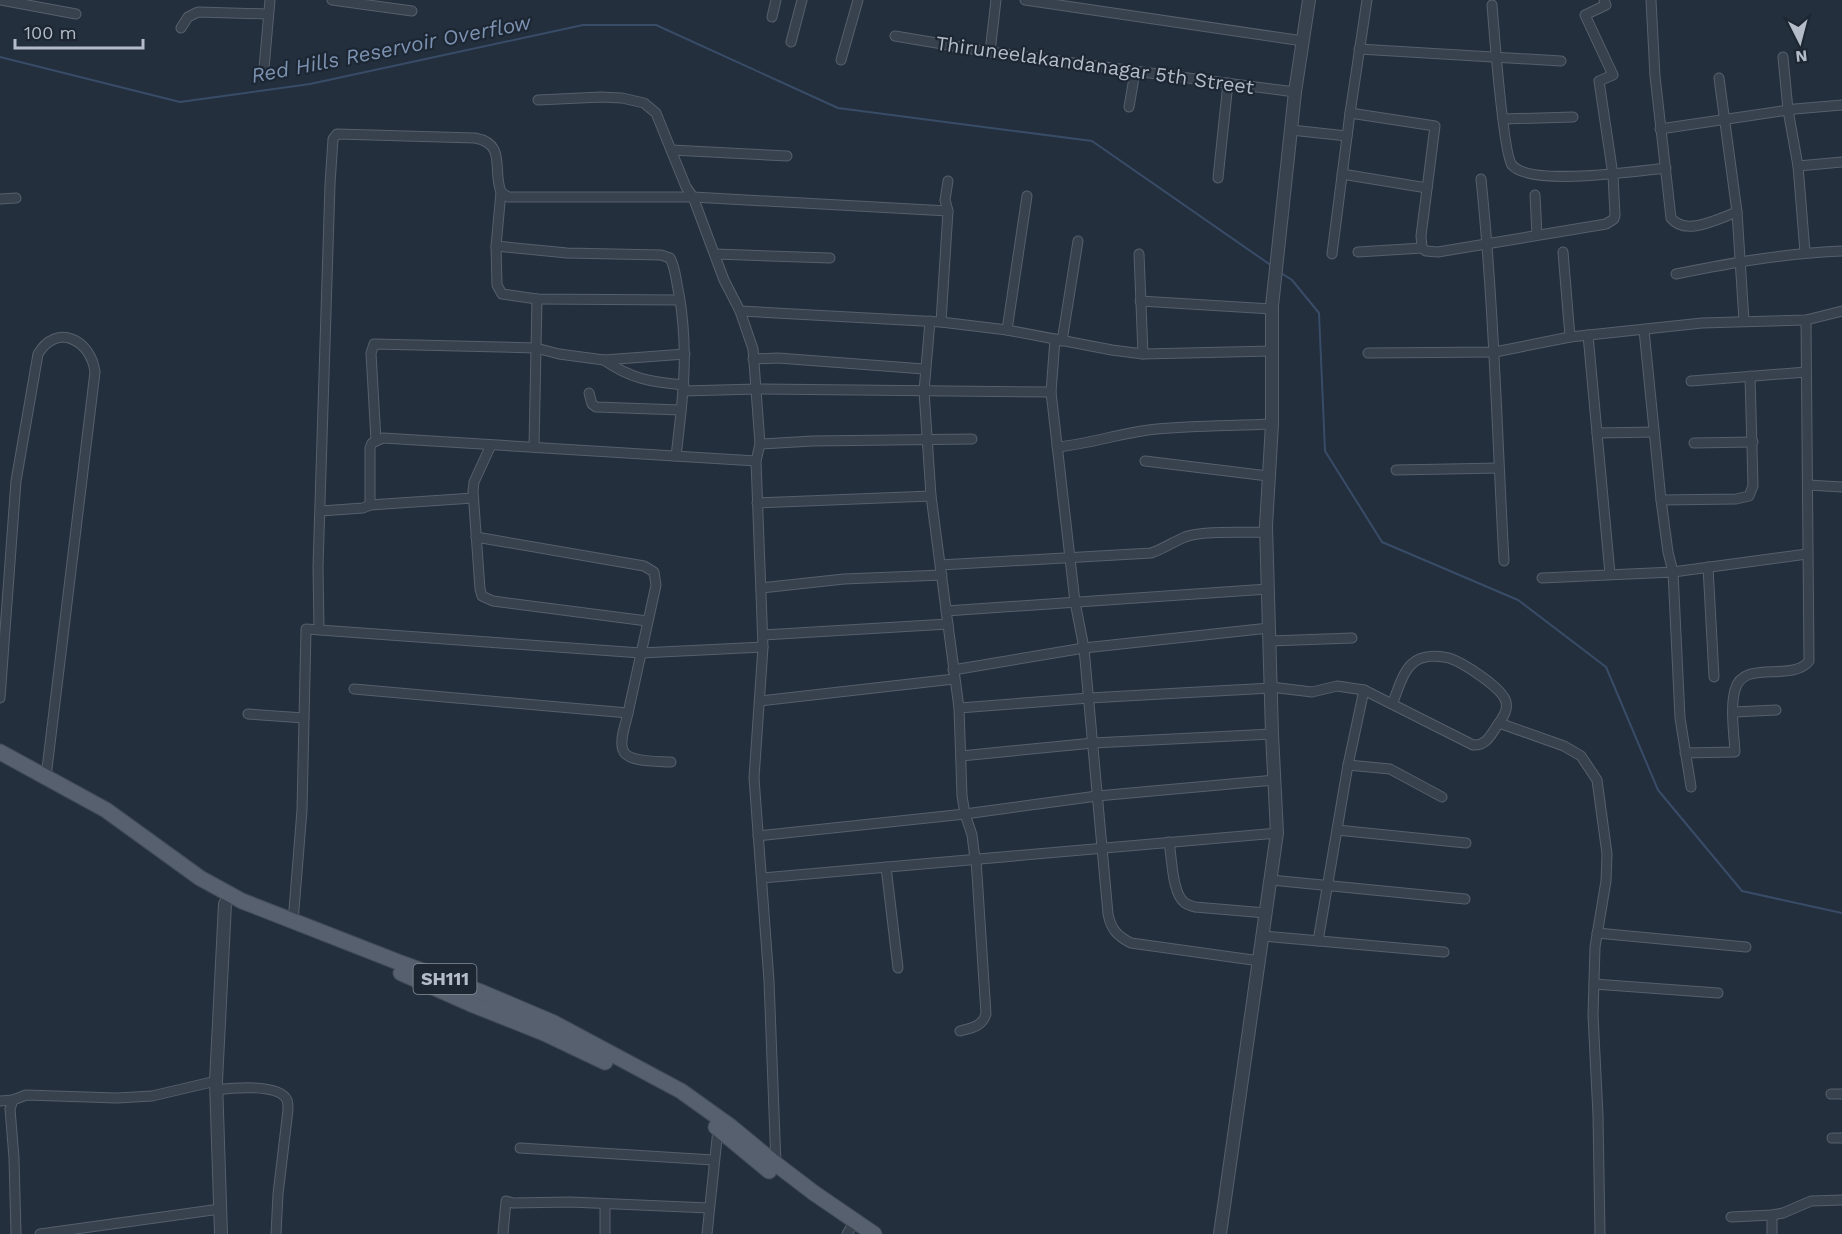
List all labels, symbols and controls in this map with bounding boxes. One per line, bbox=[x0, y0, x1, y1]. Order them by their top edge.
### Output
water label: Red Hills Reservoir Overflow bbox=[249, 9, 534, 88]
scale bar bbox=[15, 12, 142, 50]
north arrow bbox=[1770, 12, 1830, 72]
text: 100 m bbox=[24, 22, 77, 43]
street label: Thiruneelakandanagar 5th Street bbox=[934, 31, 1256, 99]
text: N bbox=[1795, 46, 1808, 66]
road number: SH111 bbox=[414, 964, 476, 994]

